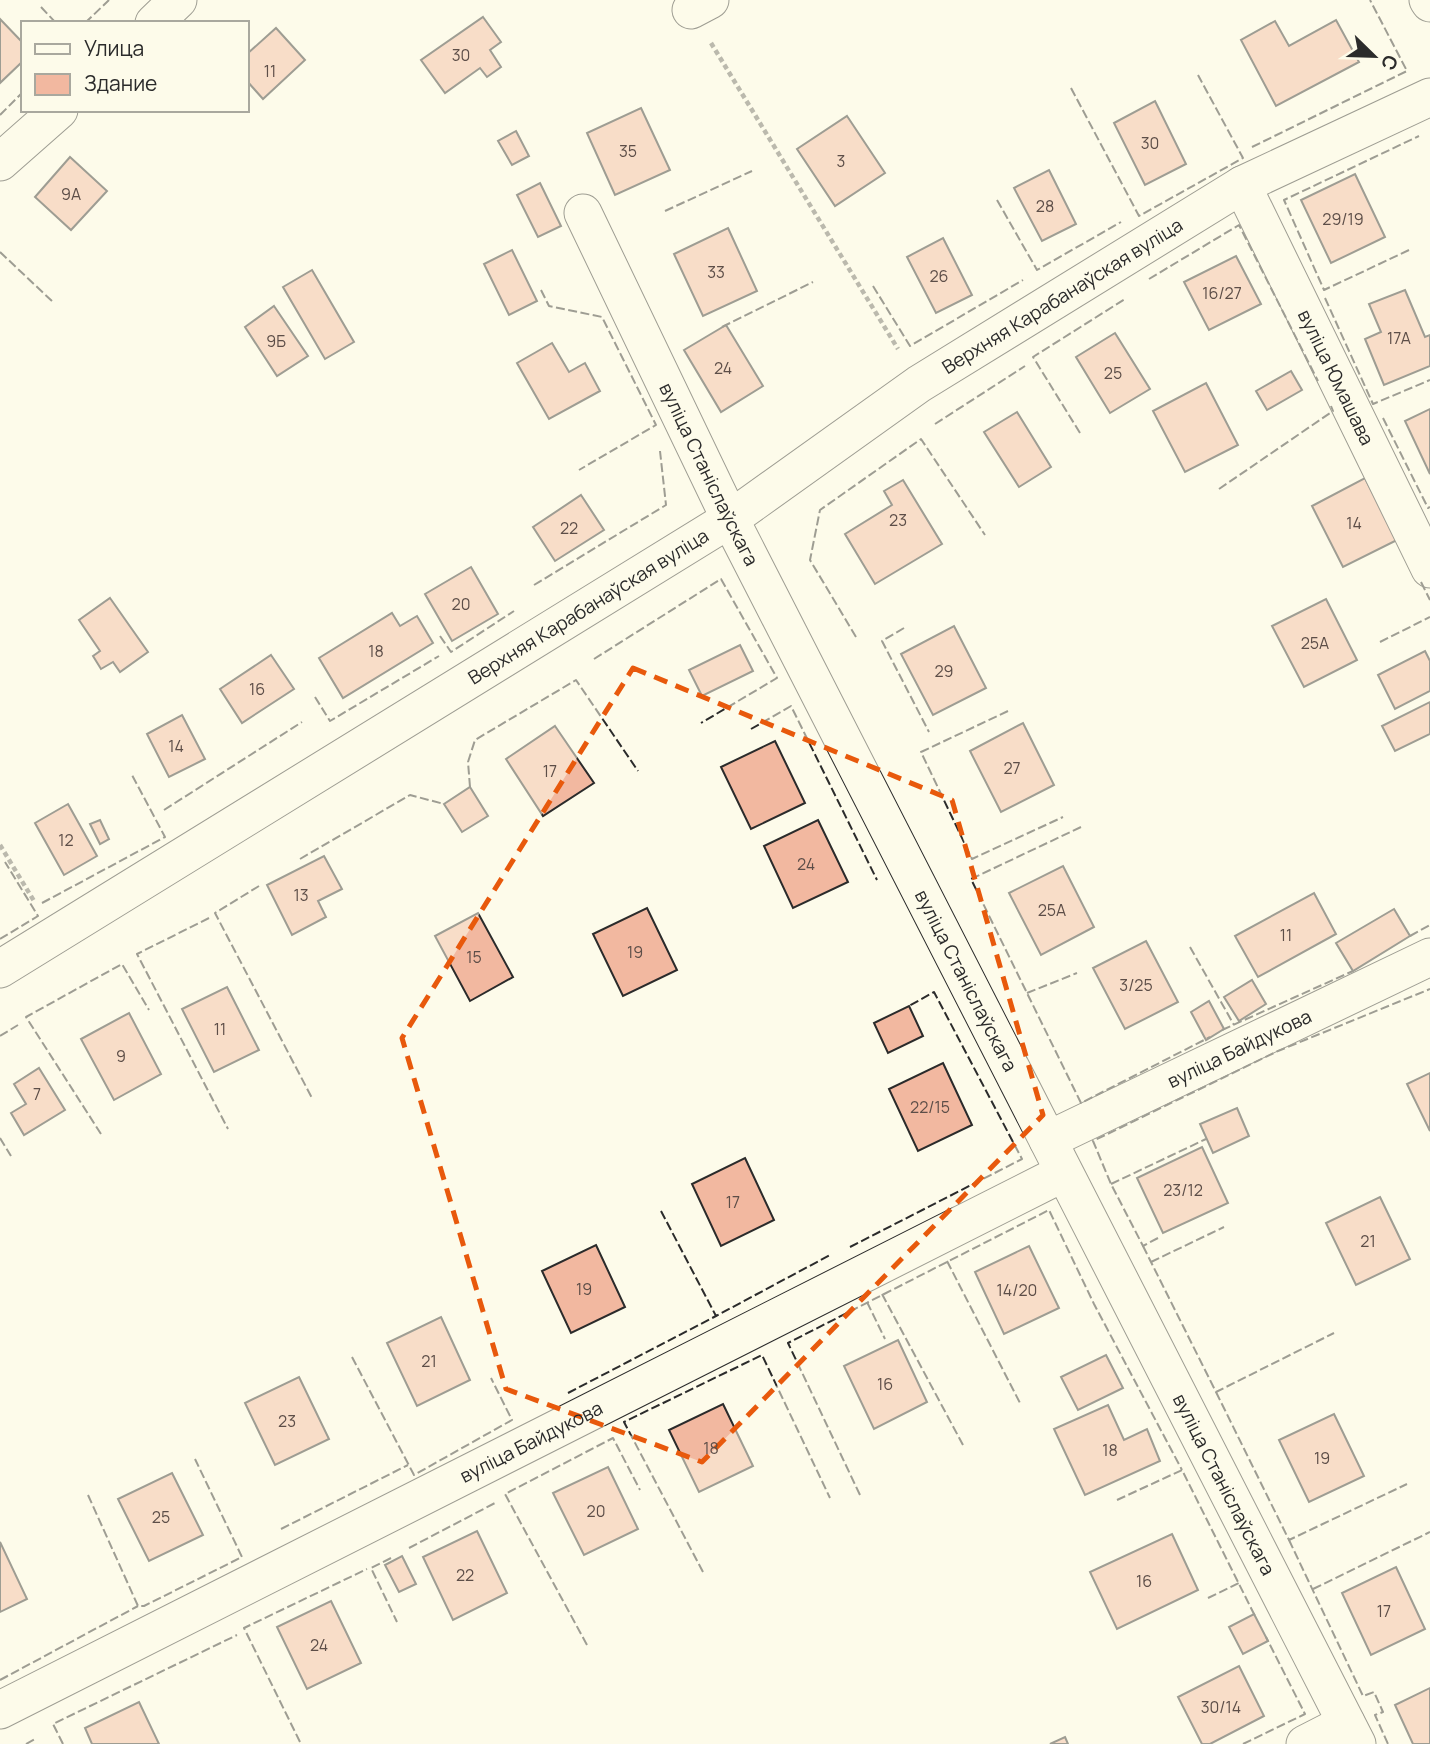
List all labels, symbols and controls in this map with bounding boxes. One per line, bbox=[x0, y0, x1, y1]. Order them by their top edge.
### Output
legend bbox=[21, 21, 248, 112]
north arrow bbox=[1339, 21, 1409, 91]
text: Улица bbox=[84, 34, 144, 62]
house number: 30 bbox=[452, 44, 470, 66]
text: С bbox=[1375, 51, 1404, 74]
house number: 11 bbox=[264, 60, 276, 82]
text: Здание bbox=[84, 69, 157, 97]
house number: 30 bbox=[1141, 132, 1159, 154]
house number: 35 bbox=[619, 140, 637, 162]
house number: 3 bbox=[837, 150, 845, 172]
house number: 9А bbox=[61, 183, 81, 205]
house number: 28 bbox=[1036, 195, 1054, 217]
house number: 29/19 bbox=[1322, 208, 1364, 230]
street label: Верхняя Карабанаўская вуліца bbox=[937, 212, 1187, 380]
house number: 33 bbox=[707, 261, 725, 283]
house number: 26 bbox=[929, 265, 949, 287]
house number: 16/27 bbox=[1202, 282, 1242, 304]
street label: вуліца Юмашава bbox=[1292, 305, 1380, 449]
house number: 17А bbox=[1387, 327, 1411, 349]
house number: 9Б bbox=[266, 330, 286, 352]
house number: 24 bbox=[714, 357, 732, 379]
house number: 25 bbox=[1104, 362, 1122, 384]
street label: вуліца Станіслаўскага bbox=[653, 378, 765, 570]
house number: 23 bbox=[889, 509, 907, 531]
house number: 14 bbox=[1346, 512, 1362, 534]
house number: 22 bbox=[560, 517, 578, 539]
street label: Верхняя Карабанаўская вуліца bbox=[463, 522, 713, 690]
house number: 20 bbox=[452, 593, 470, 615]
house number: 25А bbox=[1301, 632, 1329, 654]
house number: 18 bbox=[368, 640, 384, 662]
house number: 29 bbox=[934, 660, 954, 682]
house number: 16 bbox=[249, 678, 265, 700]
house number: 14 bbox=[168, 735, 184, 757]
house number: 27 bbox=[1003, 757, 1021, 779]
house number: 17 bbox=[543, 760, 557, 782]
house number: 12 bbox=[58, 829, 74, 851]
house number: 24 bbox=[797, 853, 815, 875]
house number: 13 bbox=[293, 884, 309, 906]
street label: вуліца Станіслаўскага bbox=[909, 885, 1024, 1076]
house number: 25А bbox=[1038, 899, 1066, 921]
house number: 11 bbox=[1280, 924, 1292, 946]
house number: 19 bbox=[627, 941, 643, 963]
house number: 15 bbox=[466, 946, 482, 968]
house number: 3/25 bbox=[1119, 974, 1153, 996]
street label: вуліца Байдукова bbox=[1163, 1003, 1316, 1094]
house number: 11 bbox=[214, 1018, 226, 1040]
house number: 9 bbox=[116, 1045, 126, 1067]
house number: 7 bbox=[33, 1083, 41, 1105]
house number: 22/15 bbox=[910, 1096, 950, 1118]
house number: 23/12 bbox=[1163, 1179, 1203, 1201]
house number: 17 bbox=[726, 1191, 740, 1213]
house number: 21 bbox=[1360, 1230, 1376, 1252]
house number: 19 bbox=[576, 1278, 592, 1300]
house number: 14/20 bbox=[997, 1279, 1037, 1301]
house number: 21 bbox=[421, 1350, 437, 1372]
house number: 16 bbox=[877, 1373, 893, 1395]
street label: вуліца Станіслаўскага bbox=[1167, 1389, 1281, 1580]
street label: вуліца Байдукова bbox=[455, 1395, 607, 1489]
house number: 23 bbox=[278, 1410, 296, 1432]
house number: 18 bbox=[703, 1437, 719, 1459]
house number: 18 bbox=[1102, 1439, 1118, 1461]
house number: 19 bbox=[1314, 1447, 1330, 1469]
house number: 20 bbox=[587, 1500, 605, 1522]
house number: 25 bbox=[152, 1506, 170, 1528]
house number: 22 bbox=[456, 1564, 474, 1586]
house number: 16 bbox=[1136, 1570, 1152, 1592]
house number: 17 bbox=[1377, 1600, 1391, 1622]
house number: 24 bbox=[310, 1634, 328, 1656]
house number: 30/14 bbox=[1201, 1696, 1241, 1718]

